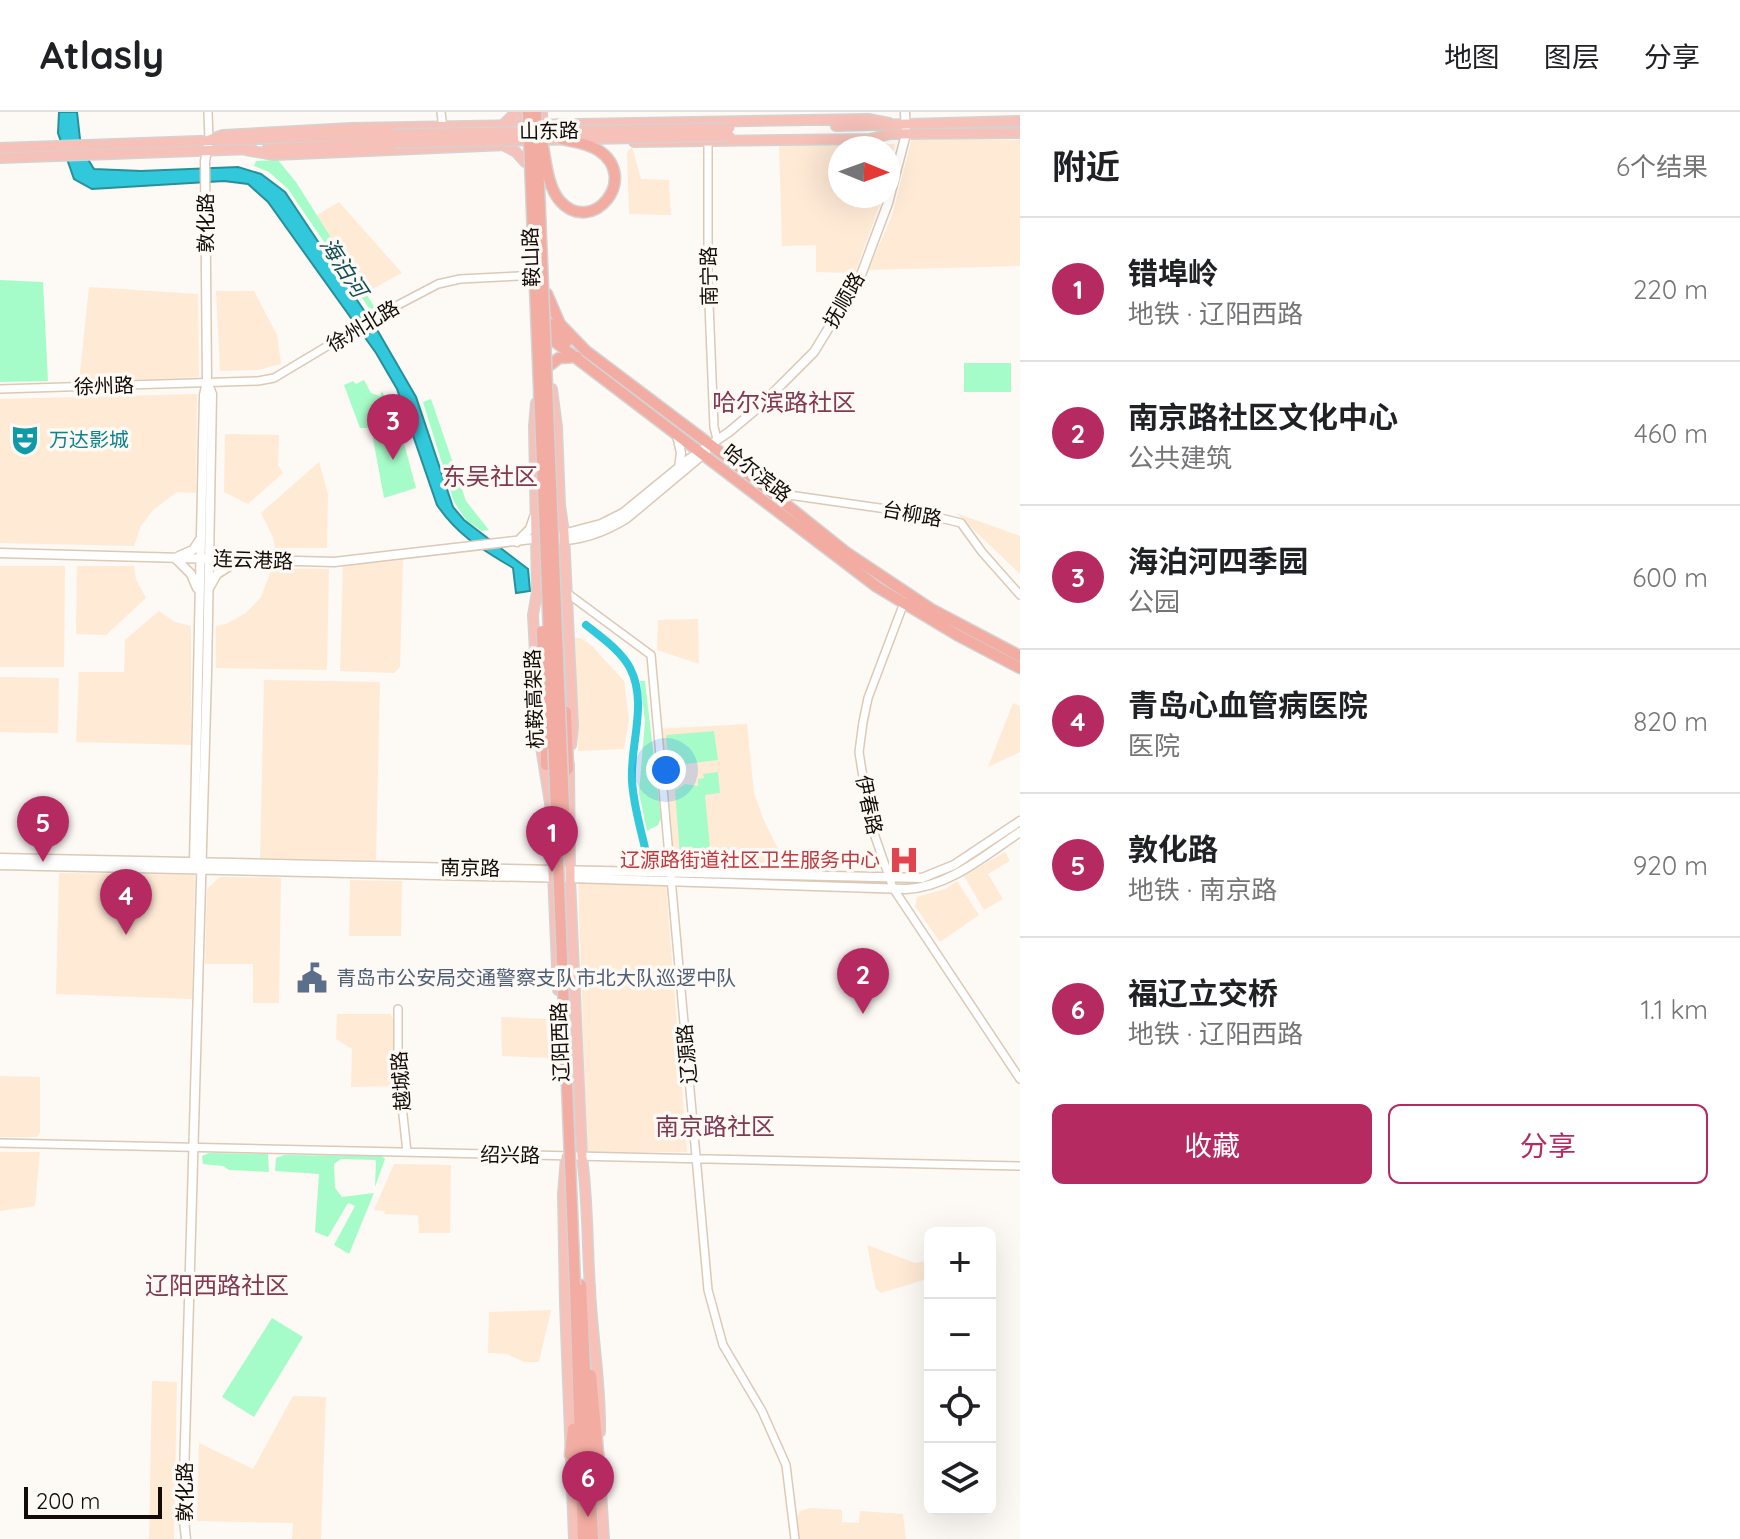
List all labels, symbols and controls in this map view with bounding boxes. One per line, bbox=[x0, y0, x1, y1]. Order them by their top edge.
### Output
text: Atlasly bbox=[40, 31, 164, 79]
text: 地图 bbox=[1444, 39, 1500, 74]
text: 图层 bbox=[1544, 39, 1600, 74]
text: 分享 bbox=[1644, 39, 1700, 74]
street label: 山东路 bbox=[519, 117, 579, 144]
north arrow bbox=[828, 136, 900, 208]
text: 附近 bbox=[1052, 145, 1120, 188]
text: 6个结果 bbox=[1616, 150, 1708, 183]
street label: 敦化路 bbox=[193, 193, 218, 253]
street label: 鞍山路 bbox=[517, 227, 544, 287]
water label: 海泊河 bbox=[314, 232, 376, 306]
street label: 南宁路 bbox=[695, 246, 722, 306]
text: 错埠岭 bbox=[1128, 254, 1218, 292]
street label: 抚顺路 bbox=[818, 268, 869, 332]
text: 1 bbox=[1073, 273, 1083, 306]
text: 220 m bbox=[1633, 273, 1708, 306]
street label: 徐州北路 bbox=[322, 294, 403, 357]
text: 地铁 · 辽阳西路 bbox=[1128, 297, 1303, 330]
street label: 徐州路 bbox=[74, 372, 134, 399]
district label: 哈尔滨路社区 bbox=[712, 387, 856, 417]
pin: 3 bbox=[367, 394, 419, 460]
text: 南京路社区文化中心 bbox=[1128, 398, 1398, 436]
text: 2 bbox=[1071, 417, 1085, 450]
text: 460 m bbox=[1634, 417, 1708, 450]
theatre icon: 万达影城 bbox=[8, 423, 42, 457]
place label: 万达影城 bbox=[49, 427, 129, 452]
street label: 哈尔滨路 bbox=[718, 438, 797, 507]
text: 公共建筑 bbox=[1128, 441, 1232, 474]
district label: 东吴社区 bbox=[442, 461, 538, 491]
street label: 台柳路 bbox=[880, 496, 944, 531]
text: 海泊河四季园 bbox=[1128, 542, 1308, 580]
street label: 连云港路 bbox=[213, 546, 293, 573]
text: 3 bbox=[1071, 561, 1085, 594]
text: 600 m bbox=[1632, 561, 1708, 594]
text: 公园 bbox=[1128, 585, 1180, 618]
street label: 杭鞍高架路 bbox=[519, 649, 548, 749]
text: 青岛心血管病医院 bbox=[1128, 686, 1368, 724]
text: 4 bbox=[1070, 705, 1086, 738]
text: 820 m bbox=[1633, 705, 1708, 738]
text: 医院 bbox=[1128, 729, 1180, 762]
your location bbox=[646, 750, 686, 790]
street label: 伊春路 bbox=[851, 773, 888, 837]
pin: 5 bbox=[17, 796, 69, 862]
pin: 1 bbox=[526, 806, 578, 872]
text: 敦化路 bbox=[1128, 830, 1218, 868]
hospital icon: 辽源路街道社区卫生服务中心 bbox=[887, 843, 921, 877]
place label: 辽源路街道社区卫生服务中心 bbox=[620, 847, 880, 872]
text: 5 bbox=[1071, 849, 1085, 882]
text: 920 m bbox=[1633, 849, 1708, 882]
street label: 南京路 bbox=[440, 854, 500, 881]
pin: 4 bbox=[100, 869, 152, 935]
text: 地铁 · 南京路 bbox=[1128, 873, 1277, 906]
pin: 2 bbox=[837, 948, 889, 1014]
public building icon: 青岛市公安局交通警察支队市北大队巡逻中队 bbox=[295, 961, 329, 995]
place label: 青岛市公安局交通警察支队市北大队巡逻中队 bbox=[336, 965, 736, 990]
text: 福辽立交桥 bbox=[1128, 974, 1278, 1012]
text: 6 bbox=[1071, 993, 1085, 1026]
text: 1.1 km bbox=[1640, 993, 1708, 1026]
street label: 辽阳西路 bbox=[546, 1002, 573, 1082]
text: 地铁 · 辽阳西路 bbox=[1128, 1017, 1303, 1050]
street label: 辽源路 bbox=[671, 1023, 702, 1085]
street label: 越城路 bbox=[386, 1050, 415, 1112]
button: 收藏 bbox=[1052, 1104, 1372, 1184]
button: 分享 bbox=[1388, 1104, 1708, 1184]
district label: 南京路社区 bbox=[655, 1111, 775, 1141]
street label: 绍兴路 bbox=[480, 1141, 540, 1168]
map controls bbox=[924, 1227, 996, 1515]
button: + bbox=[924, 1227, 996, 1299]
district label: 辽阳西路社区 bbox=[145, 1270, 289, 1300]
button: − bbox=[924, 1299, 996, 1371]
button: locate bbox=[924, 1371, 996, 1443]
button: layers bbox=[924, 1443, 996, 1515]
pin: 6 bbox=[562, 1451, 614, 1517]
street label: 敦化路 bbox=[172, 1462, 197, 1522]
scale bar bbox=[24, 1483, 162, 1519]
text: 200 m bbox=[36, 1487, 100, 1515]

